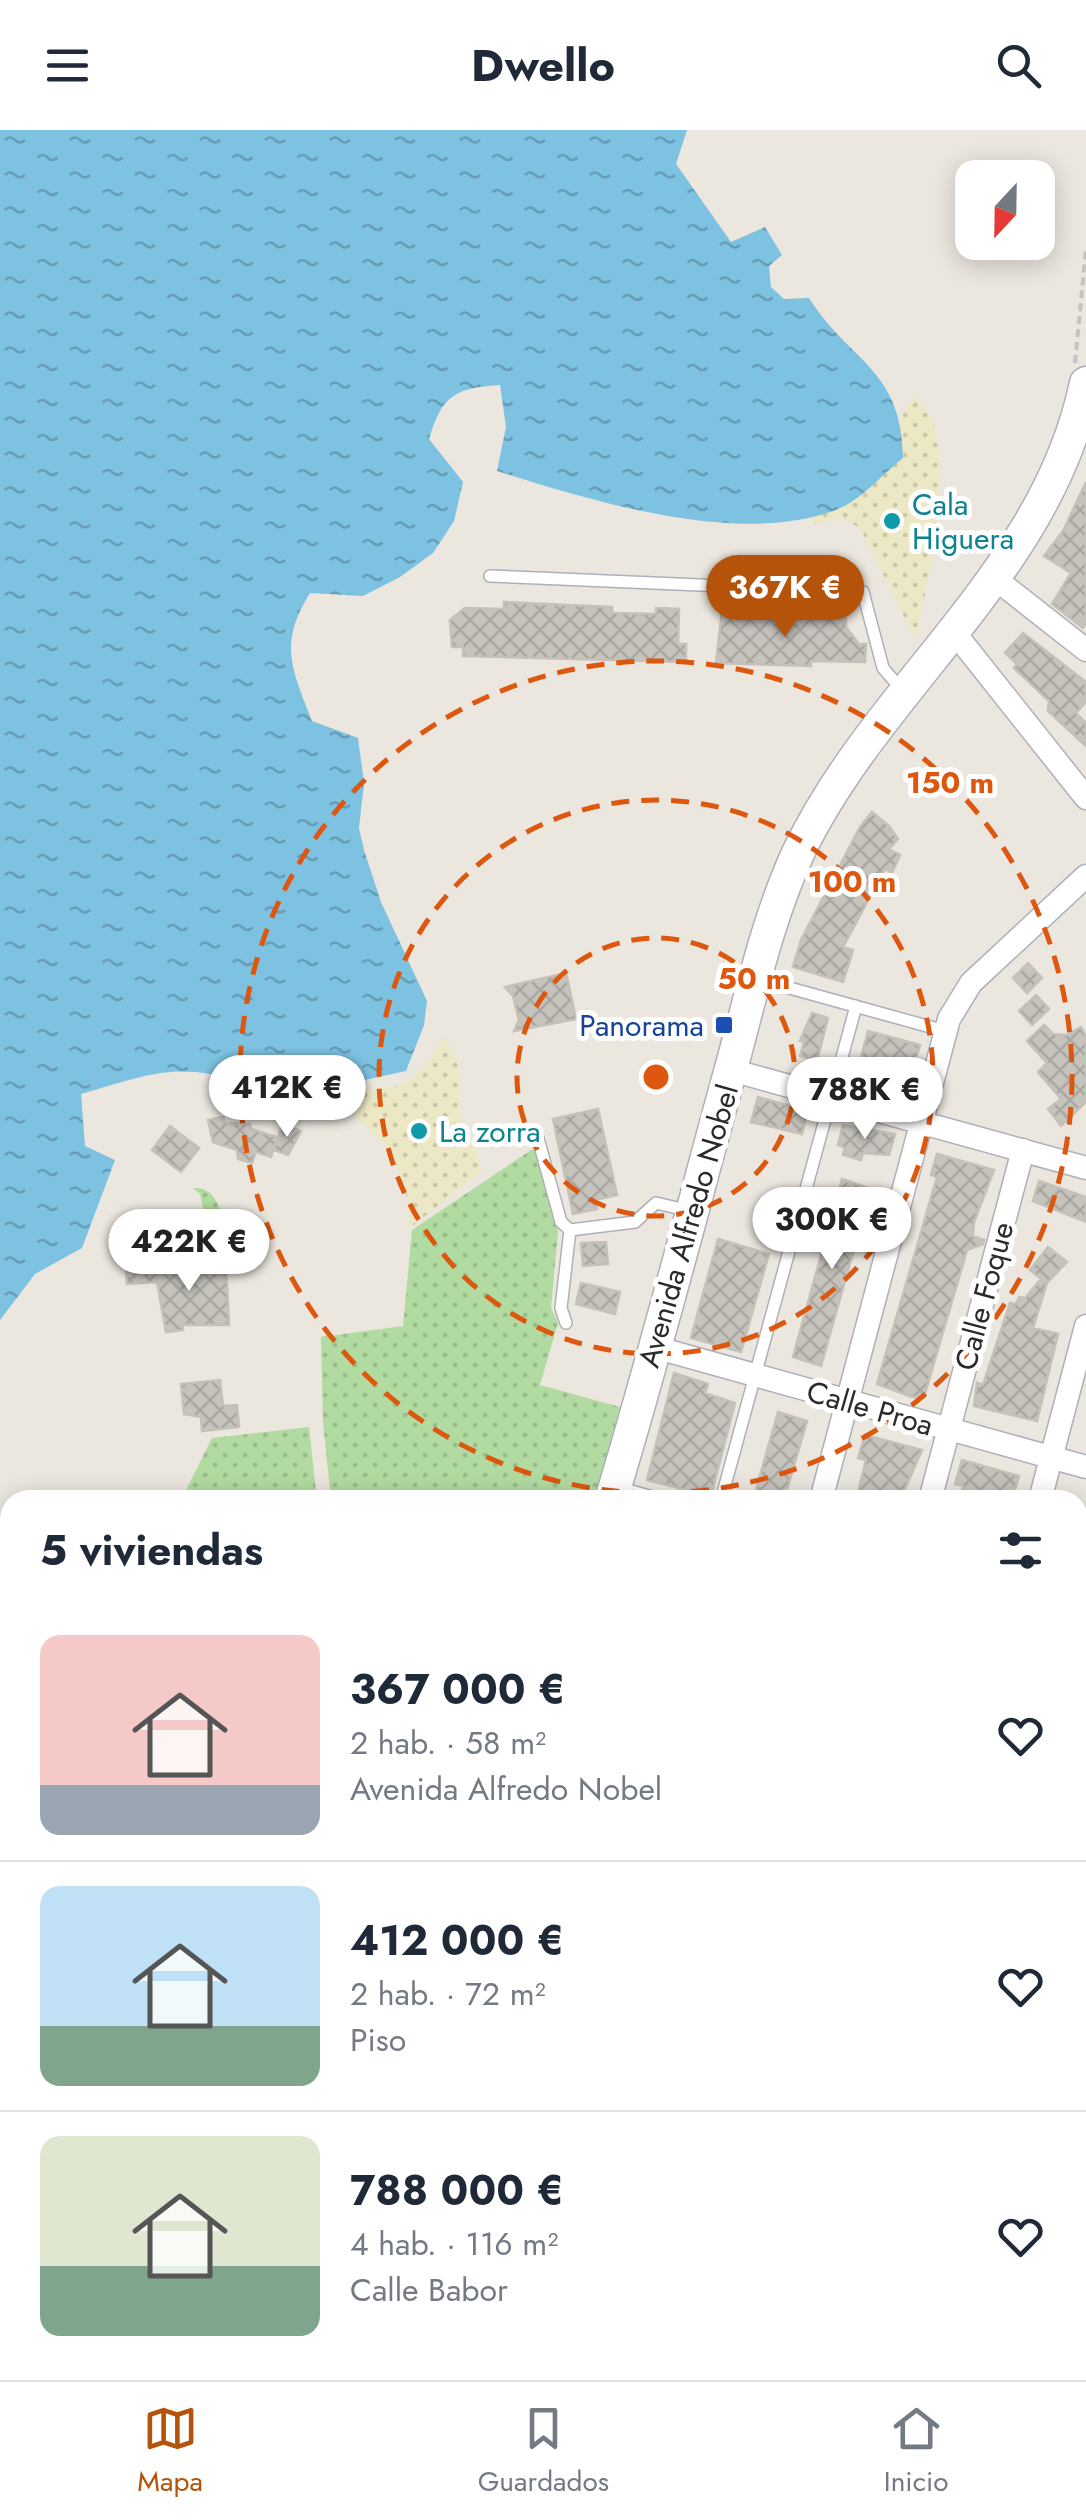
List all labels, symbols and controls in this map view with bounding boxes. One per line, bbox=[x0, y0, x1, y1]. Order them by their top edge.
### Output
text: Dwello bbox=[471, 33, 615, 98]
icon: menu bbox=[40, 38, 95, 93]
icon: search bbox=[991, 38, 1046, 93]
north arrow bbox=[955, 160, 1055, 260]
map controls bbox=[955, 160, 1055, 260]
place label: Cala Higuera bbox=[912, 483, 1014, 560]
marker: Cala Higuera bbox=[881, 510, 903, 532]
pin: 367K € bbox=[704, 555, 866, 640]
text: 367K € bbox=[728, 564, 842, 610]
text: 150 m bbox=[906, 761, 994, 804]
text: 100 m bbox=[808, 860, 896, 903]
text: 50 m bbox=[718, 957, 790, 1000]
place label: Panorama bbox=[579, 1004, 704, 1047]
marker: Panorama bbox=[713, 1014, 735, 1036]
pin: 412K € bbox=[206, 1055, 368, 1140]
pin: 788K € bbox=[784, 1057, 946, 1142]
centre of rings bbox=[638, 1059, 674, 1095]
text: 412K € bbox=[231, 1064, 343, 1110]
text: 788K € bbox=[809, 1066, 921, 1112]
street label: Avenida Alfredo Nobel bbox=[627, 1079, 749, 1373]
place label: La zorra bbox=[439, 1110, 541, 1153]
marker: La zorra bbox=[408, 1120, 430, 1142]
pin: 300K € bbox=[751, 1187, 913, 1272]
text: 300K € bbox=[774, 1196, 890, 1242]
pin: 422K € bbox=[108, 1209, 270, 1294]
street label: Calle Foque bbox=[944, 1217, 1024, 1375]
text: 422K € bbox=[130, 1218, 248, 1264]
street label: Calle Proa bbox=[802, 1369, 938, 1447]
text: 5 viviendas bbox=[40, 1520, 263, 1581]
icon: filters bbox=[993, 1523, 1048, 1578]
text: 367 000 € bbox=[350, 1659, 566, 1720]
icon: home bbox=[120, 1675, 240, 1795]
icon: heart bbox=[993, 1708, 1048, 1763]
text: 2 hab. · 58 m² bbox=[350, 1720, 546, 1766]
text: Avenida Alfredo Nobel bbox=[350, 1766, 662, 1812]
text: 412 000 € bbox=[350, 1910, 564, 1971]
icon: home bbox=[120, 1926, 240, 2046]
icon: heart bbox=[993, 1959, 1048, 2014]
text: 2 hab. · 72 m² bbox=[350, 1971, 546, 2017]
text: Piso bbox=[350, 2017, 406, 2063]
text: 788 000 € bbox=[350, 2160, 564, 2221]
icon: home bbox=[120, 2176, 240, 2296]
icon: heart bbox=[993, 2209, 1048, 2264]
text: 4 hab. · 116 m² bbox=[350, 2221, 558, 2267]
text: Calle Babor bbox=[350, 2267, 508, 2313]
tab: Mapa bbox=[137, 2401, 203, 2502]
tab: Guardados bbox=[478, 2401, 609, 2502]
tab: Inicio bbox=[884, 2401, 949, 2502]

